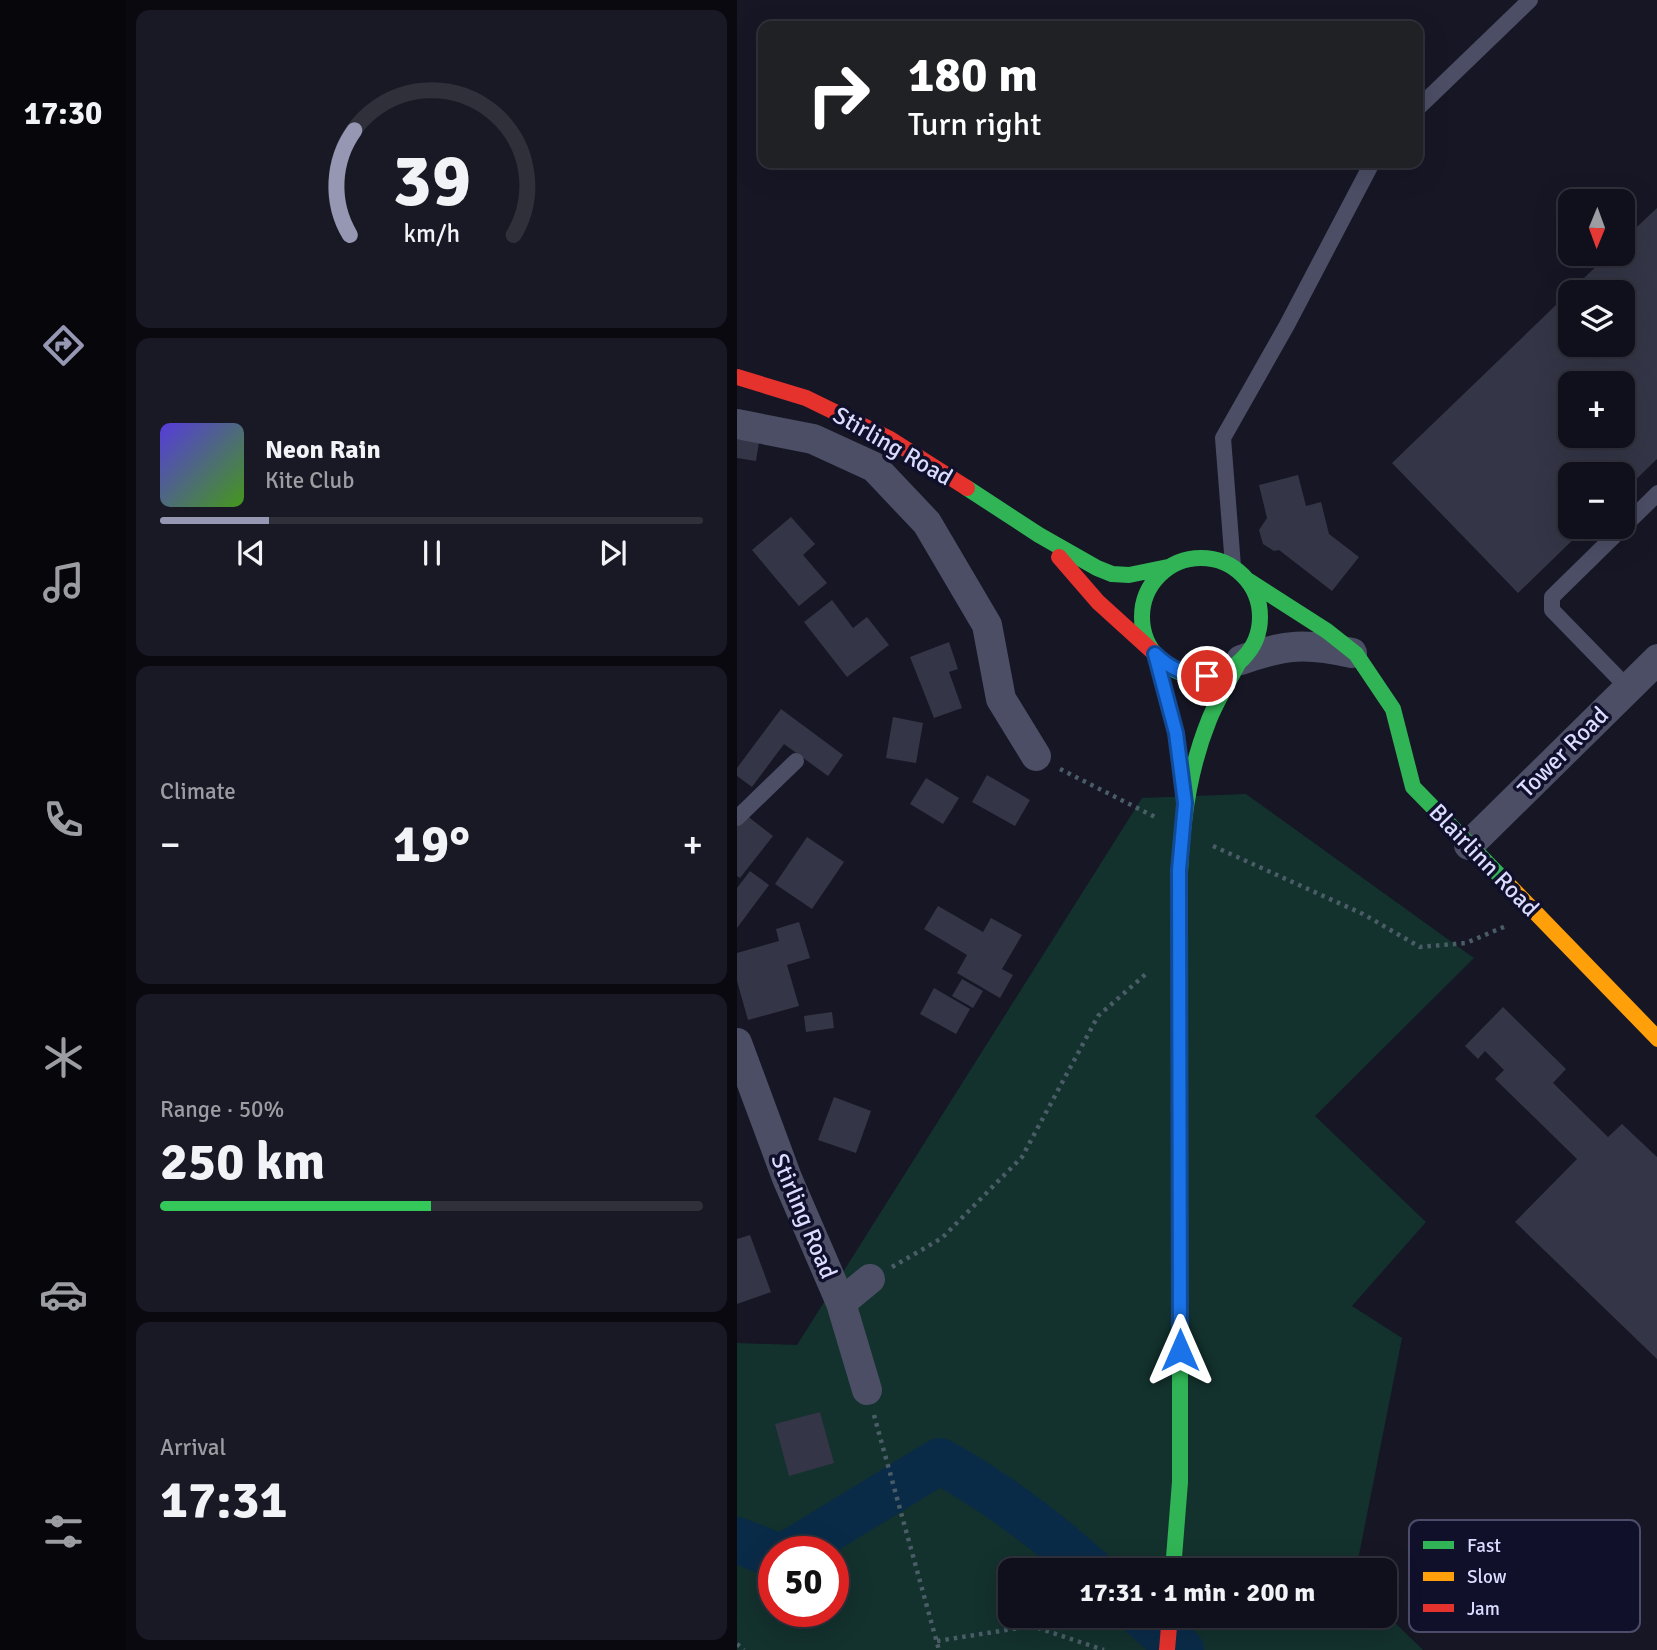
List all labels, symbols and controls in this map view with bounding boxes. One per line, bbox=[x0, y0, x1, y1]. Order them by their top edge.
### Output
text: 180 m bbox=[908, 45, 1038, 105]
icon: right bbox=[793, 49, 884, 140]
text: 17:30 bbox=[24, 94, 102, 133]
text: Turn right bbox=[908, 105, 1041, 144]
text: 39 bbox=[392, 137, 471, 226]
north arrow bbox=[1558, 189, 1635, 266]
map controls bbox=[1558, 189, 1635, 539]
text: km/h bbox=[403, 218, 460, 249]
button: layers bbox=[1558, 280, 1635, 357]
icon: directions bbox=[39, 321, 88, 370]
button: + bbox=[1558, 371, 1635, 448]
street label: Stirling Road bbox=[828, 400, 958, 492]
text: Neon Rain bbox=[265, 434, 381, 466]
button: − bbox=[1558, 462, 1635, 539]
text: Kite Club bbox=[265, 466, 354, 495]
icon: previous bbox=[232, 534, 270, 572]
icon: pause bbox=[413, 534, 451, 572]
icon: next bbox=[594, 534, 632, 572]
icon: music bbox=[39, 558, 88, 607]
pin bbox=[1177, 646, 1237, 706]
icon: arrive bbox=[1188, 657, 1226, 695]
street label: Tower Road bbox=[1511, 700, 1615, 804]
text: Climate bbox=[160, 777, 236, 806]
icon: phone bbox=[39, 795, 88, 844]
street label: Blairlinn Road bbox=[1423, 797, 1545, 923]
text: 19° bbox=[393, 812, 470, 876]
text: − bbox=[160, 821, 181, 868]
text: + bbox=[682, 821, 703, 868]
icon: climate bbox=[39, 1033, 88, 1082]
text: Range · 50% bbox=[160, 1095, 284, 1124]
text: 250 km bbox=[160, 1130, 325, 1194]
street label: Stirling Road bbox=[764, 1149, 844, 1283]
icon: car bbox=[39, 1270, 88, 1319]
position arrow bbox=[1143, 1313, 1217, 1387]
text: Arrival bbox=[160, 1433, 226, 1462]
text: 17:31 bbox=[160, 1468, 288, 1532]
icon: filters bbox=[39, 1507, 88, 1556]
legend bbox=[1409, 1520, 1640, 1632]
text: Fast bbox=[1467, 1534, 1501, 1558]
speed limit sign: 50 bbox=[758, 1536, 849, 1627]
text: Slow bbox=[1467, 1565, 1507, 1589]
text: 17:31 · 1 min · 200 m bbox=[1080, 1577, 1315, 1609]
text: Jam bbox=[1467, 1597, 1500, 1621]

